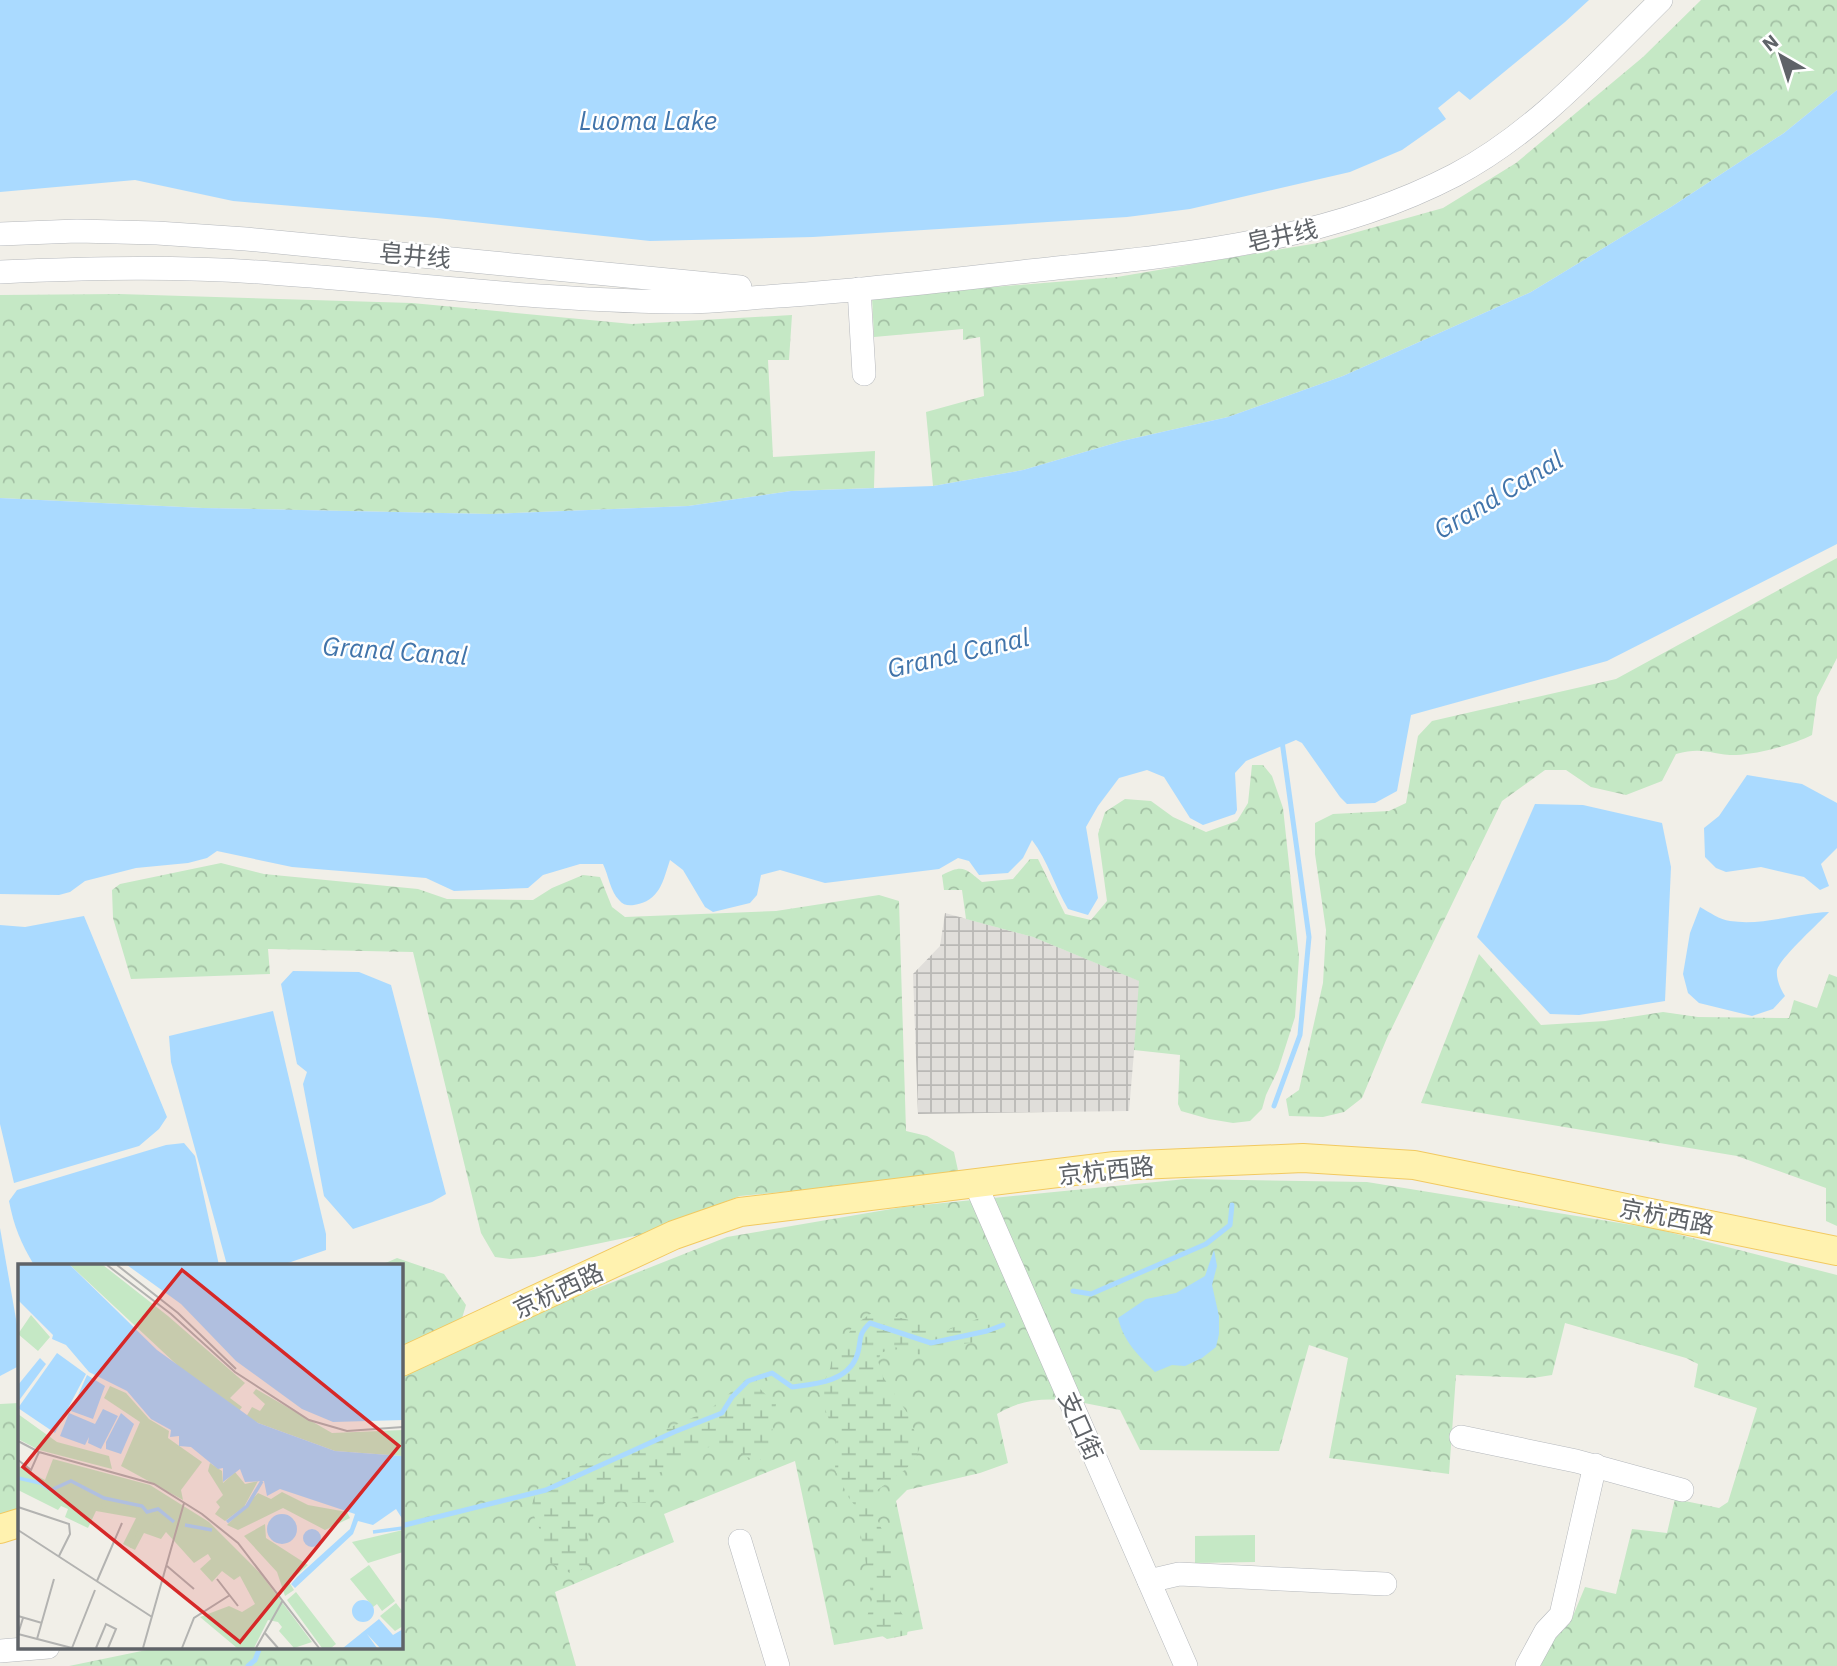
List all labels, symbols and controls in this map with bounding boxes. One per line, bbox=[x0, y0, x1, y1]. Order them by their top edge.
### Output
north arrow bbox=[1746, 21, 1816, 91]
text: N bbox=[1757, 29, 1783, 56]
water label: Luoma Lake bbox=[579, 103, 717, 137]
street label: 皂井线 bbox=[1243, 212, 1321, 258]
street label: 皂井线 bbox=[378, 236, 452, 274]
water label: Grand Canal bbox=[1427, 442, 1569, 546]
water label: Grand Canal bbox=[884, 619, 1032, 685]
water label: Grand Canal bbox=[322, 628, 469, 672]
street label: 京杭西路 bbox=[1057, 1149, 1155, 1191]
street label: 京杭西路 bbox=[1617, 1191, 1717, 1241]
street label: 京杭西路 bbox=[508, 1255, 608, 1325]
inset map bbox=[18, 1264, 402, 1648]
street label: 支口街 bbox=[1052, 1387, 1110, 1465]

